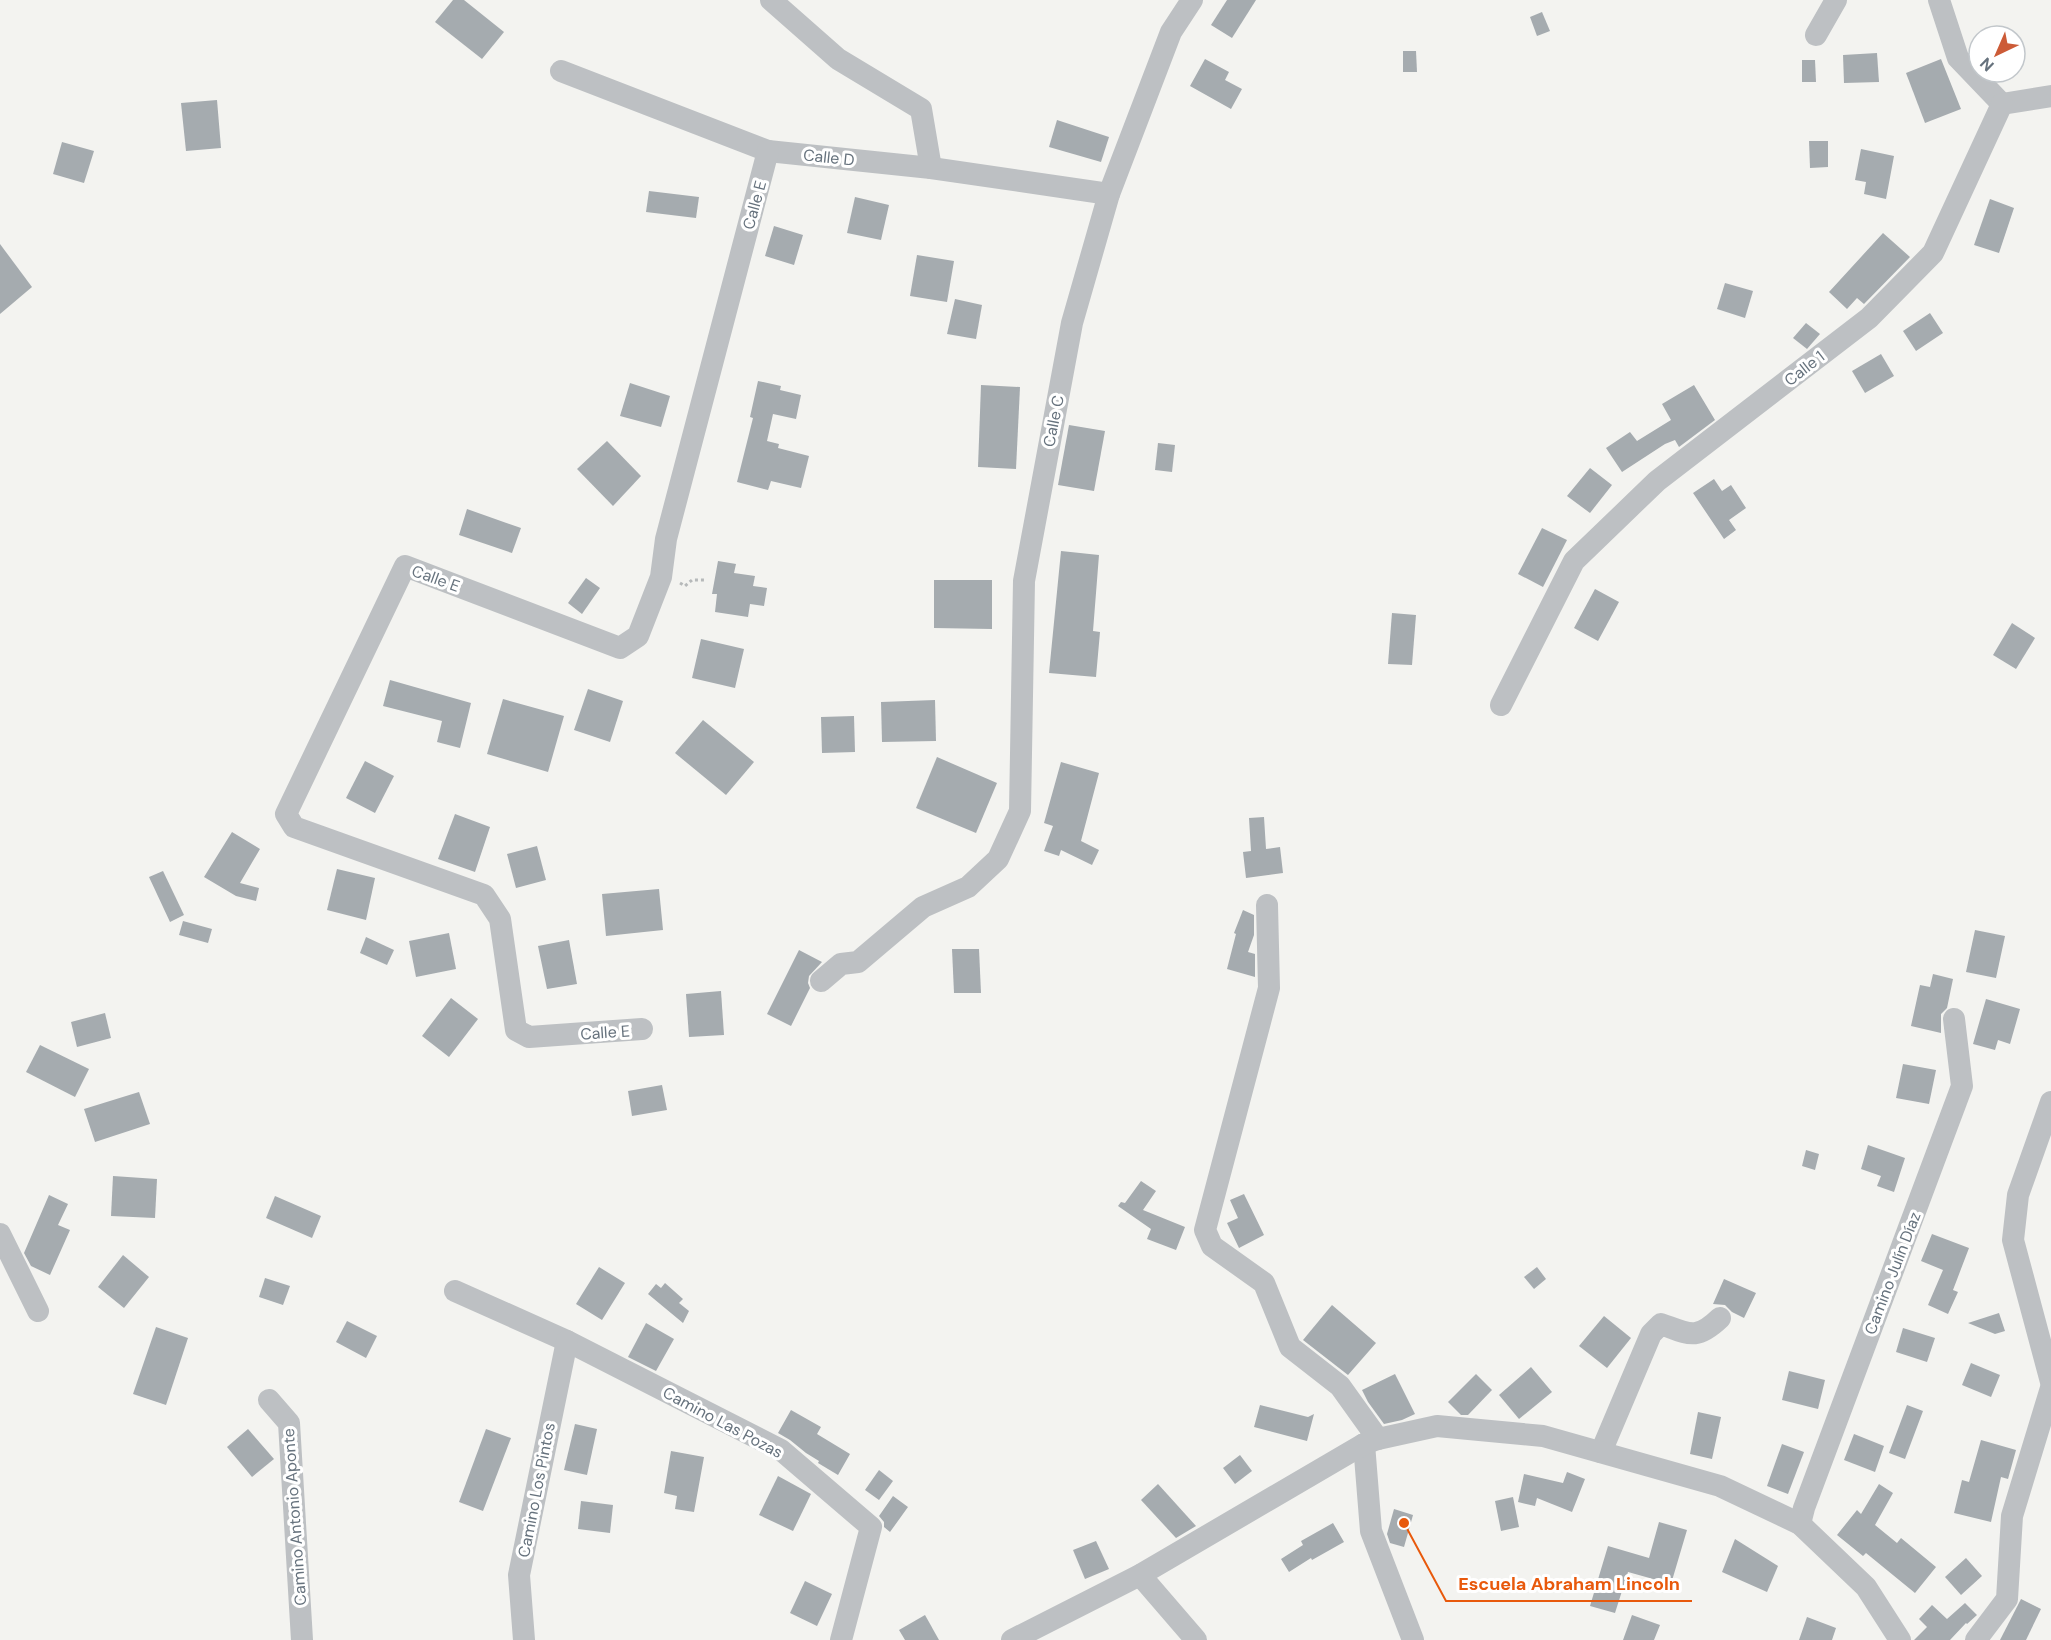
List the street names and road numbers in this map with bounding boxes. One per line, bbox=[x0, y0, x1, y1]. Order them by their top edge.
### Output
street label: Calle D bbox=[802, 144, 856, 171]
street label: Calle E bbox=[738, 178, 771, 232]
street label: Calle 1 bbox=[1780, 346, 1829, 391]
street label: Calle C bbox=[1038, 394, 1069, 449]
street label: Calle E bbox=[409, 560, 463, 597]
street label: Calle E bbox=[580, 1020, 631, 1045]
street label: Camino Julín Díaz bbox=[1859, 1209, 1925, 1337]
street label: Camino Las Pozas bbox=[659, 1382, 786, 1463]
street label: Camino Los Pintos bbox=[513, 1421, 560, 1559]
street label: Camino Antonio Aponte bbox=[278, 1428, 311, 1606]

